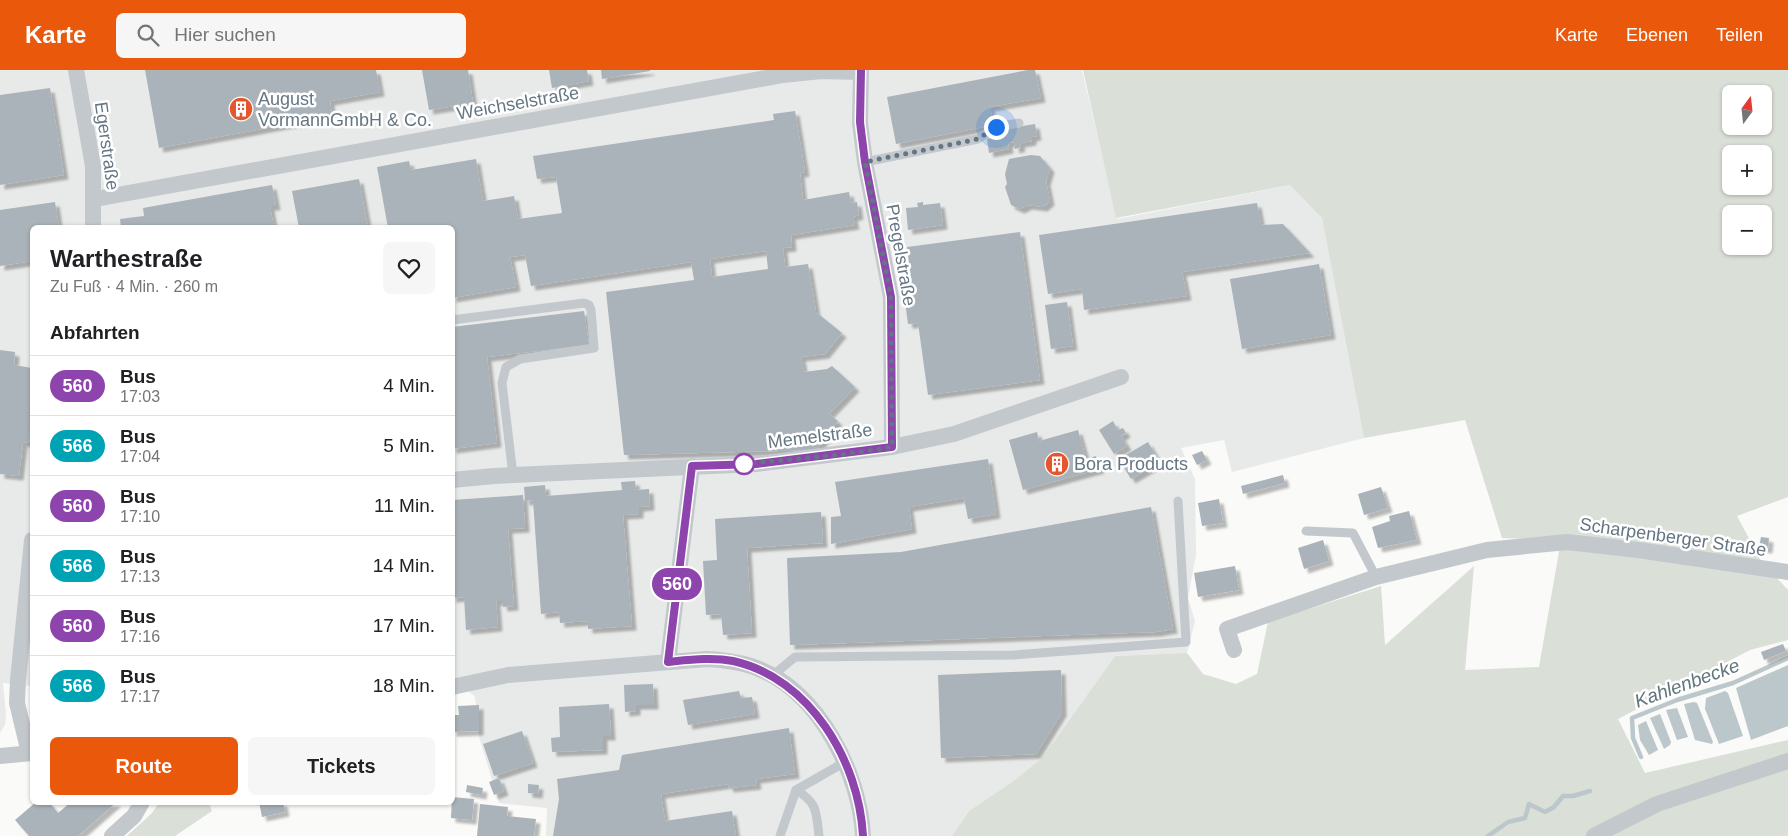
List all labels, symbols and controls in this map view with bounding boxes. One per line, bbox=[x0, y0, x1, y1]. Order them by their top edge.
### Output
search box bbox=[116, 13, 466, 58]
text: Karte bbox=[25, 21, 86, 48]
icon: search bbox=[134, 21, 162, 49]
text: Hier suchen bbox=[174, 24, 276, 45]
text: Karte bbox=[1555, 25, 1598, 45]
text: Ebenen bbox=[1626, 25, 1688, 45]
text: Teilen bbox=[1716, 25, 1763, 45]
street label: Weichselstraße bbox=[455, 82, 581, 124]
north arrow bbox=[1722, 85, 1772, 135]
map controls bbox=[1722, 85, 1772, 255]
place label: August VormannGmbH & Co. bbox=[258, 89, 432, 130]
building icon: August VormannGmbH & Co. bbox=[228, 96, 254, 122]
street label: Egerstraße bbox=[91, 101, 123, 191]
your location bbox=[984, 115, 1009, 140]
button: + bbox=[1722, 145, 1772, 195]
street label: Pregelstraße bbox=[882, 203, 920, 307]
button: − bbox=[1722, 205, 1772, 255]
button: heart bbox=[383, 242, 435, 294]
text: Warthestraße bbox=[50, 245, 202, 272]
text: Zu Fuß · 4 Min. · 260 m bbox=[50, 278, 218, 295]
text: Abfahrten bbox=[50, 322, 140, 343]
text: Bus bbox=[120, 366, 156, 387]
text: 4 Min. bbox=[383, 375, 435, 396]
text: 560 bbox=[62, 376, 93, 396]
text: 17:03 bbox=[120, 388, 160, 405]
street label: Memelstraße bbox=[767, 420, 873, 452]
text: Bus bbox=[120, 426, 156, 447]
text: 5 Min. bbox=[383, 435, 435, 456]
text: 566 bbox=[62, 436, 93, 456]
text: 17:04 bbox=[120, 448, 160, 465]
building icon: Bora Products bbox=[1044, 451, 1070, 477]
unlabelled marker bbox=[733, 453, 755, 475]
place label: Bora Products bbox=[1074, 454, 1188, 474]
text: Bus bbox=[120, 486, 156, 507]
text: 11 Min. bbox=[374, 495, 435, 516]
text: 560 bbox=[62, 496, 93, 516]
text: 17:10 bbox=[120, 508, 160, 525]
street label: Scharpenberger Straße bbox=[1578, 514, 1768, 560]
text: Bus bbox=[120, 546, 156, 567]
text: 14 Min. bbox=[373, 555, 435, 576]
text: 566 bbox=[62, 556, 93, 576]
text: 17:13 bbox=[120, 568, 160, 585]
line badge: 560 bbox=[648, 568, 706, 600]
text: 560 bbox=[662, 574, 692, 594]
text: Bus bbox=[120, 606, 156, 627]
text: 17 Min. bbox=[373, 615, 435, 636]
text: 560 bbox=[62, 616, 93, 636]
text: 17:16 bbox=[120, 628, 160, 645]
water label: Kahlenbecke bbox=[1632, 654, 1742, 712]
text: Bus bbox=[120, 666, 156, 687]
text: 18 Min. bbox=[373, 675, 435, 696]
text: 566 bbox=[62, 676, 93, 696]
text: 17:17 bbox=[120, 688, 160, 705]
button: Route bbox=[50, 737, 238, 795]
button: Tickets bbox=[248, 737, 435, 795]

